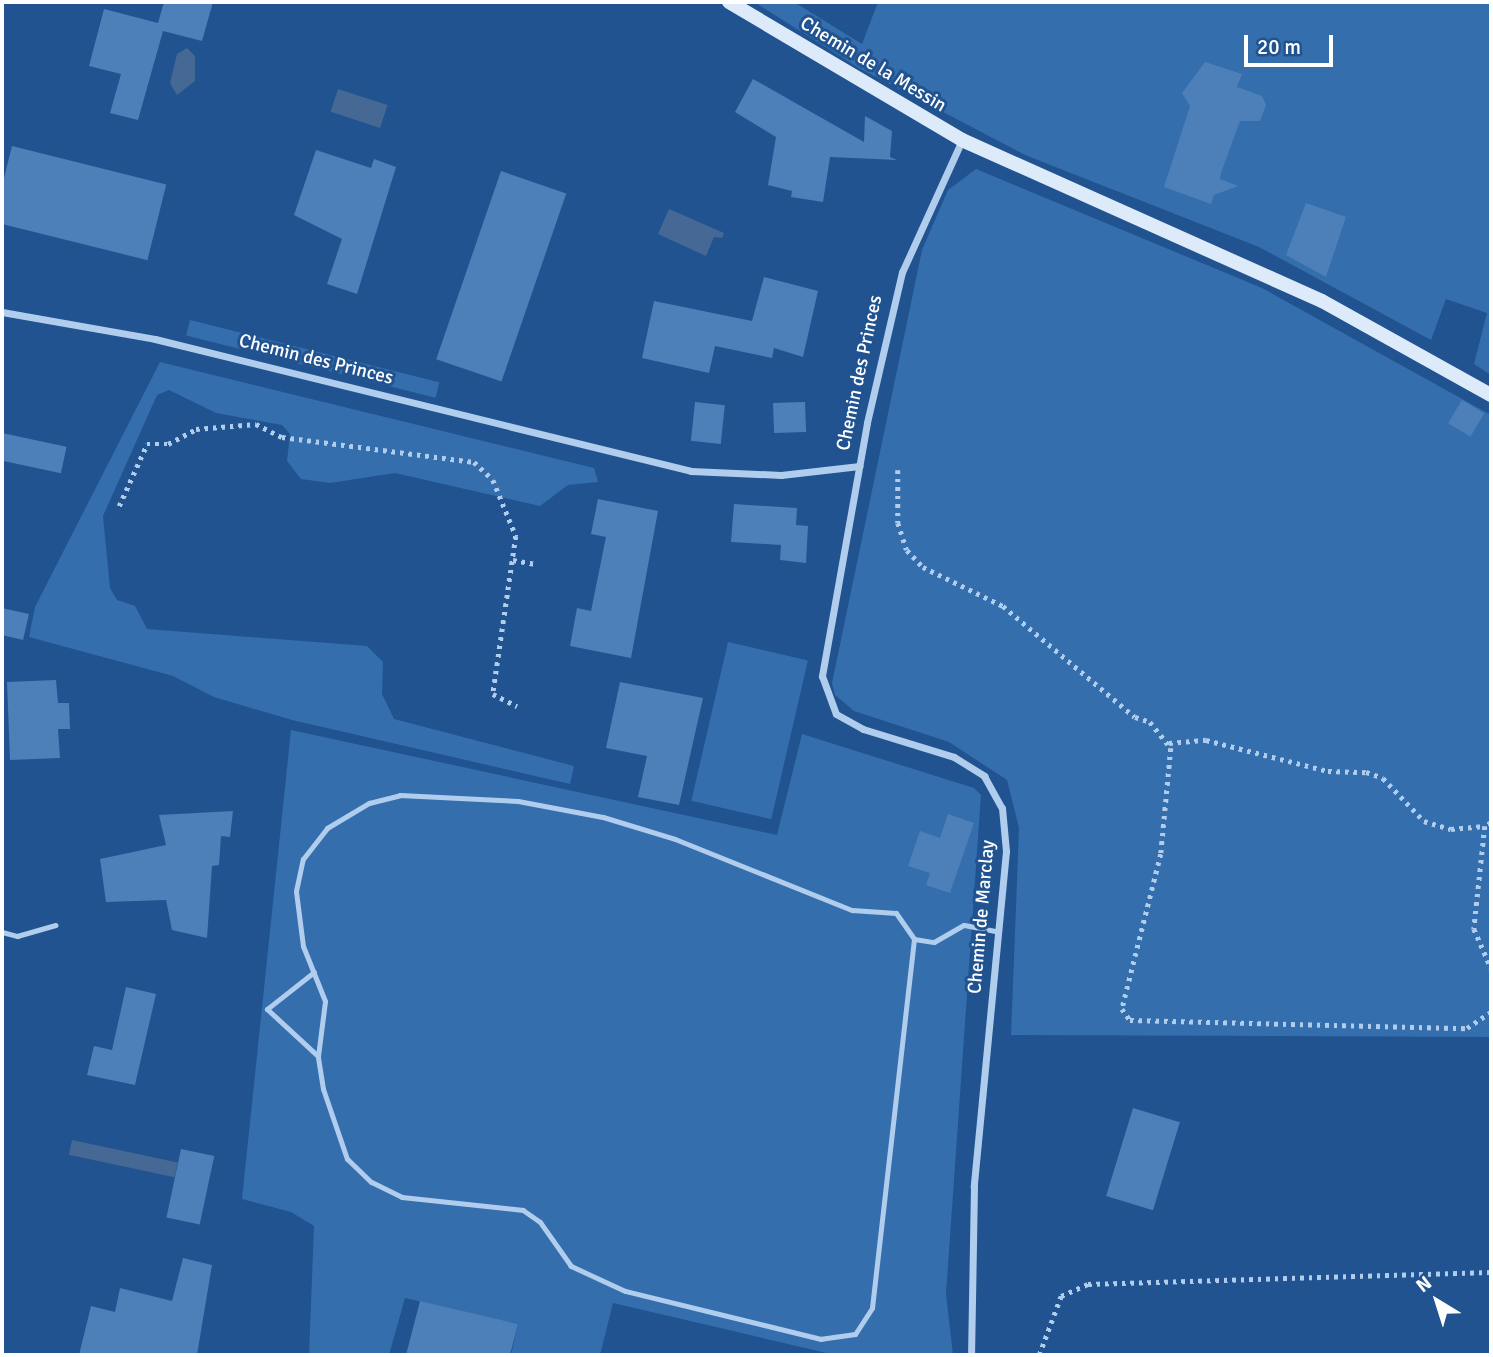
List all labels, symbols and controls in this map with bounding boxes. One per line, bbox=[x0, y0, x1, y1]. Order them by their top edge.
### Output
street label: Chemin de la Messin bbox=[796, 12, 950, 118]
scale bar bbox=[1248, 21, 1337, 65]
text: 20 m bbox=[1257, 34, 1301, 60]
street label: Chemin des Princes bbox=[832, 293, 888, 453]
street label: Chemin des Princes bbox=[236, 330, 396, 390]
street label: Chemin de Marclay bbox=[964, 839, 1000, 995]
north arrow bbox=[1402, 1266, 1472, 1336]
text: N bbox=[1411, 1271, 1437, 1298]

